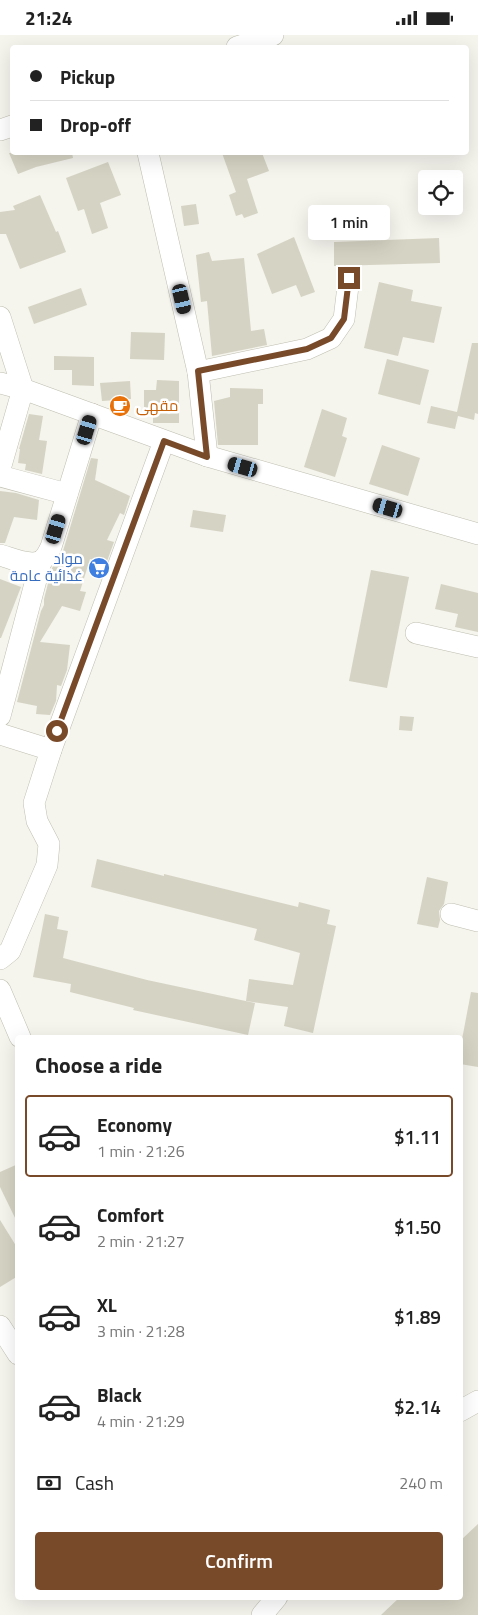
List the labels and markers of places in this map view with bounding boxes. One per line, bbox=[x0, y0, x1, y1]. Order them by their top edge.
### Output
cafe icon: مقهى bbox=[108, 394, 132, 418]
place label: مقهى bbox=[136, 394, 178, 417]
place label: مواد غذائية عامة bbox=[10, 547, 83, 587]
supermarket icon: مواد غذائية عامة bbox=[87, 556, 111, 580]

